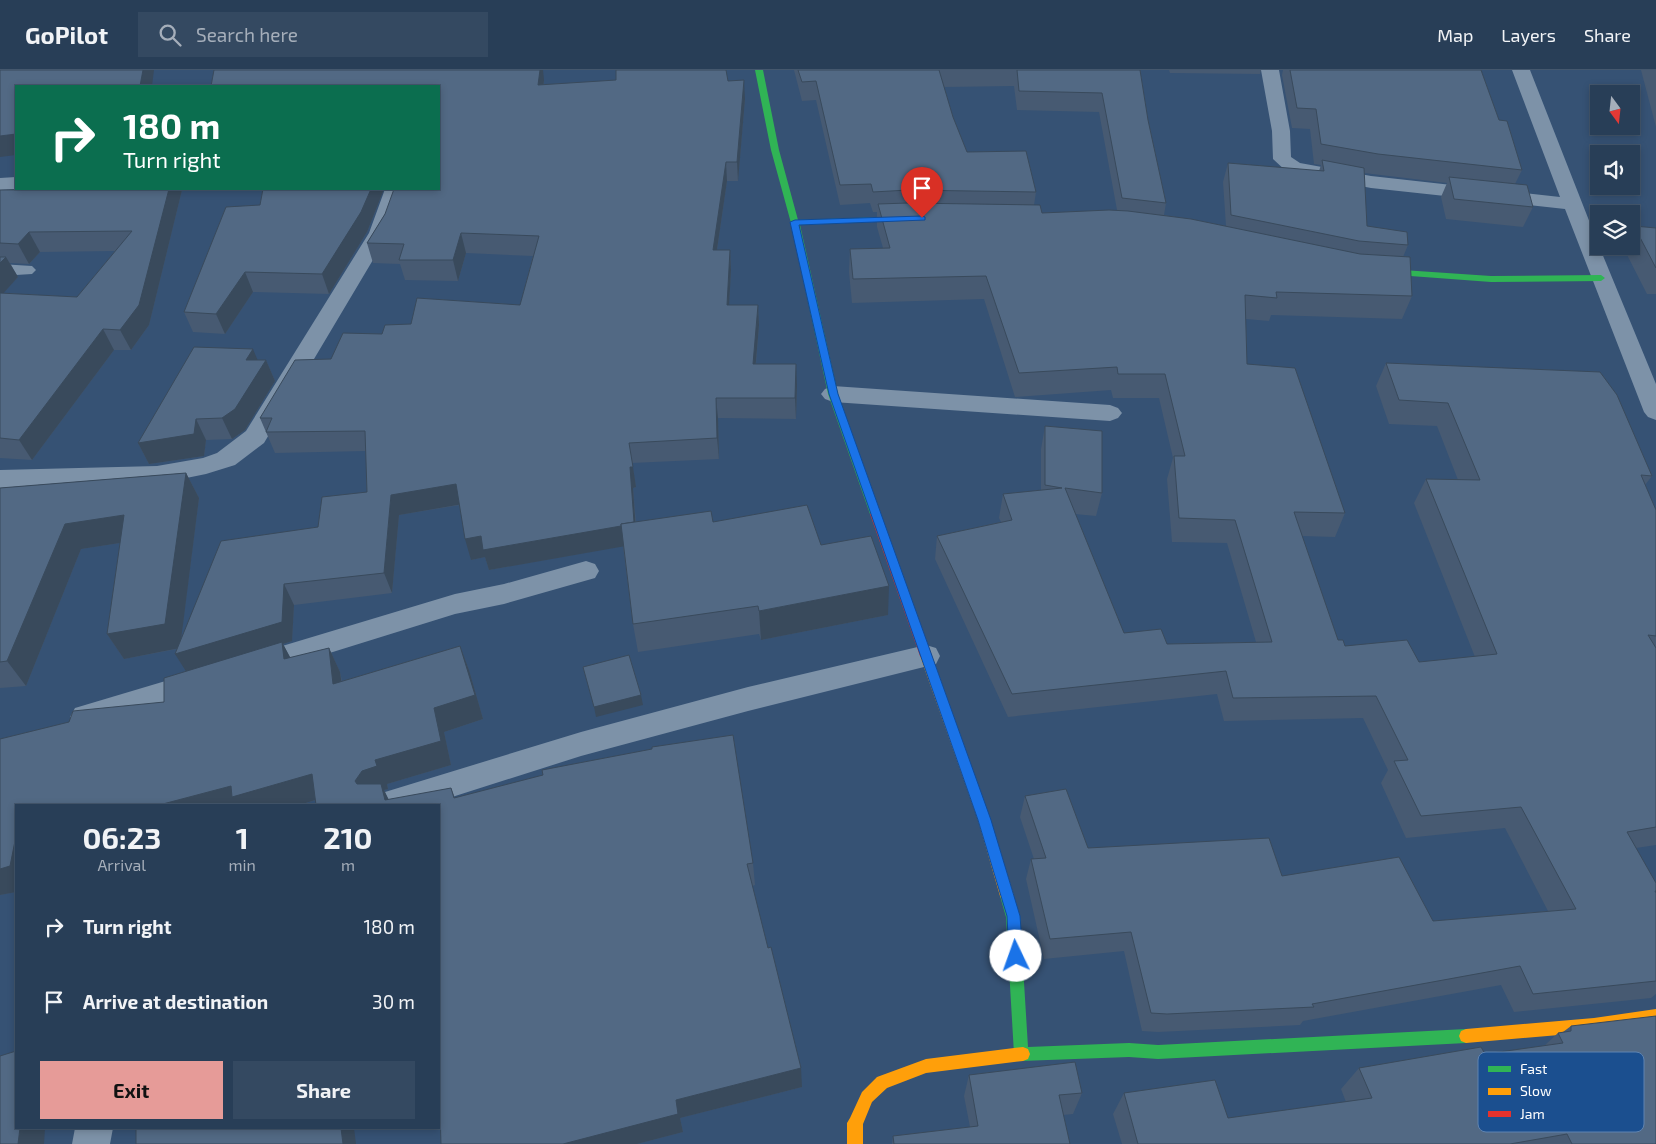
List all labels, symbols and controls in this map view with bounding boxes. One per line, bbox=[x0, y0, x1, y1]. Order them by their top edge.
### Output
search box bbox=[138, 12, 488, 57]
text: GoPilot bbox=[25, 20, 108, 49]
icon: search bbox=[156, 21, 184, 49]
text: Search here bbox=[196, 23, 298, 46]
text: Map bbox=[1437, 24, 1473, 46]
text: Layers bbox=[1501, 24, 1556, 46]
text: Share bbox=[1584, 24, 1631, 46]
north arrow bbox=[1590, 85, 1640, 135]
map controls bbox=[1590, 85, 1640, 255]
text: 180 m bbox=[123, 104, 220, 146]
icon: right bbox=[40, 105, 105, 170]
button: sound bbox=[1590, 145, 1640, 195]
text: Turn right bbox=[123, 146, 221, 172]
pin bbox=[901, 167, 943, 218]
icon: arrive bbox=[908, 174, 936, 202]
button: layers bbox=[1590, 205, 1640, 255]
text: 06:23 bbox=[82, 819, 161, 855]
text: 1 bbox=[236, 819, 249, 855]
text: 210 bbox=[323, 819, 373, 855]
text: Arrival bbox=[97, 855, 146, 874]
text: min bbox=[229, 855, 256, 874]
text: m bbox=[341, 855, 355, 874]
icon: right bbox=[40, 913, 68, 941]
text: Turn right bbox=[83, 915, 171, 938]
text: 180 m bbox=[364, 915, 415, 938]
position arrow bbox=[989, 929, 1041, 981]
icon: arrive bbox=[40, 988, 68, 1016]
text: Arrive at destination bbox=[83, 990, 268, 1013]
text: 30 m bbox=[372, 990, 415, 1013]
legend bbox=[1478, 1052, 1644, 1132]
text: Fast bbox=[1520, 1060, 1547, 1077]
button: Exit bbox=[40, 1061, 223, 1119]
button: Share bbox=[233, 1061, 415, 1119]
text: Slow bbox=[1520, 1082, 1552, 1099]
text: Jam bbox=[1520, 1105, 1545, 1122]

